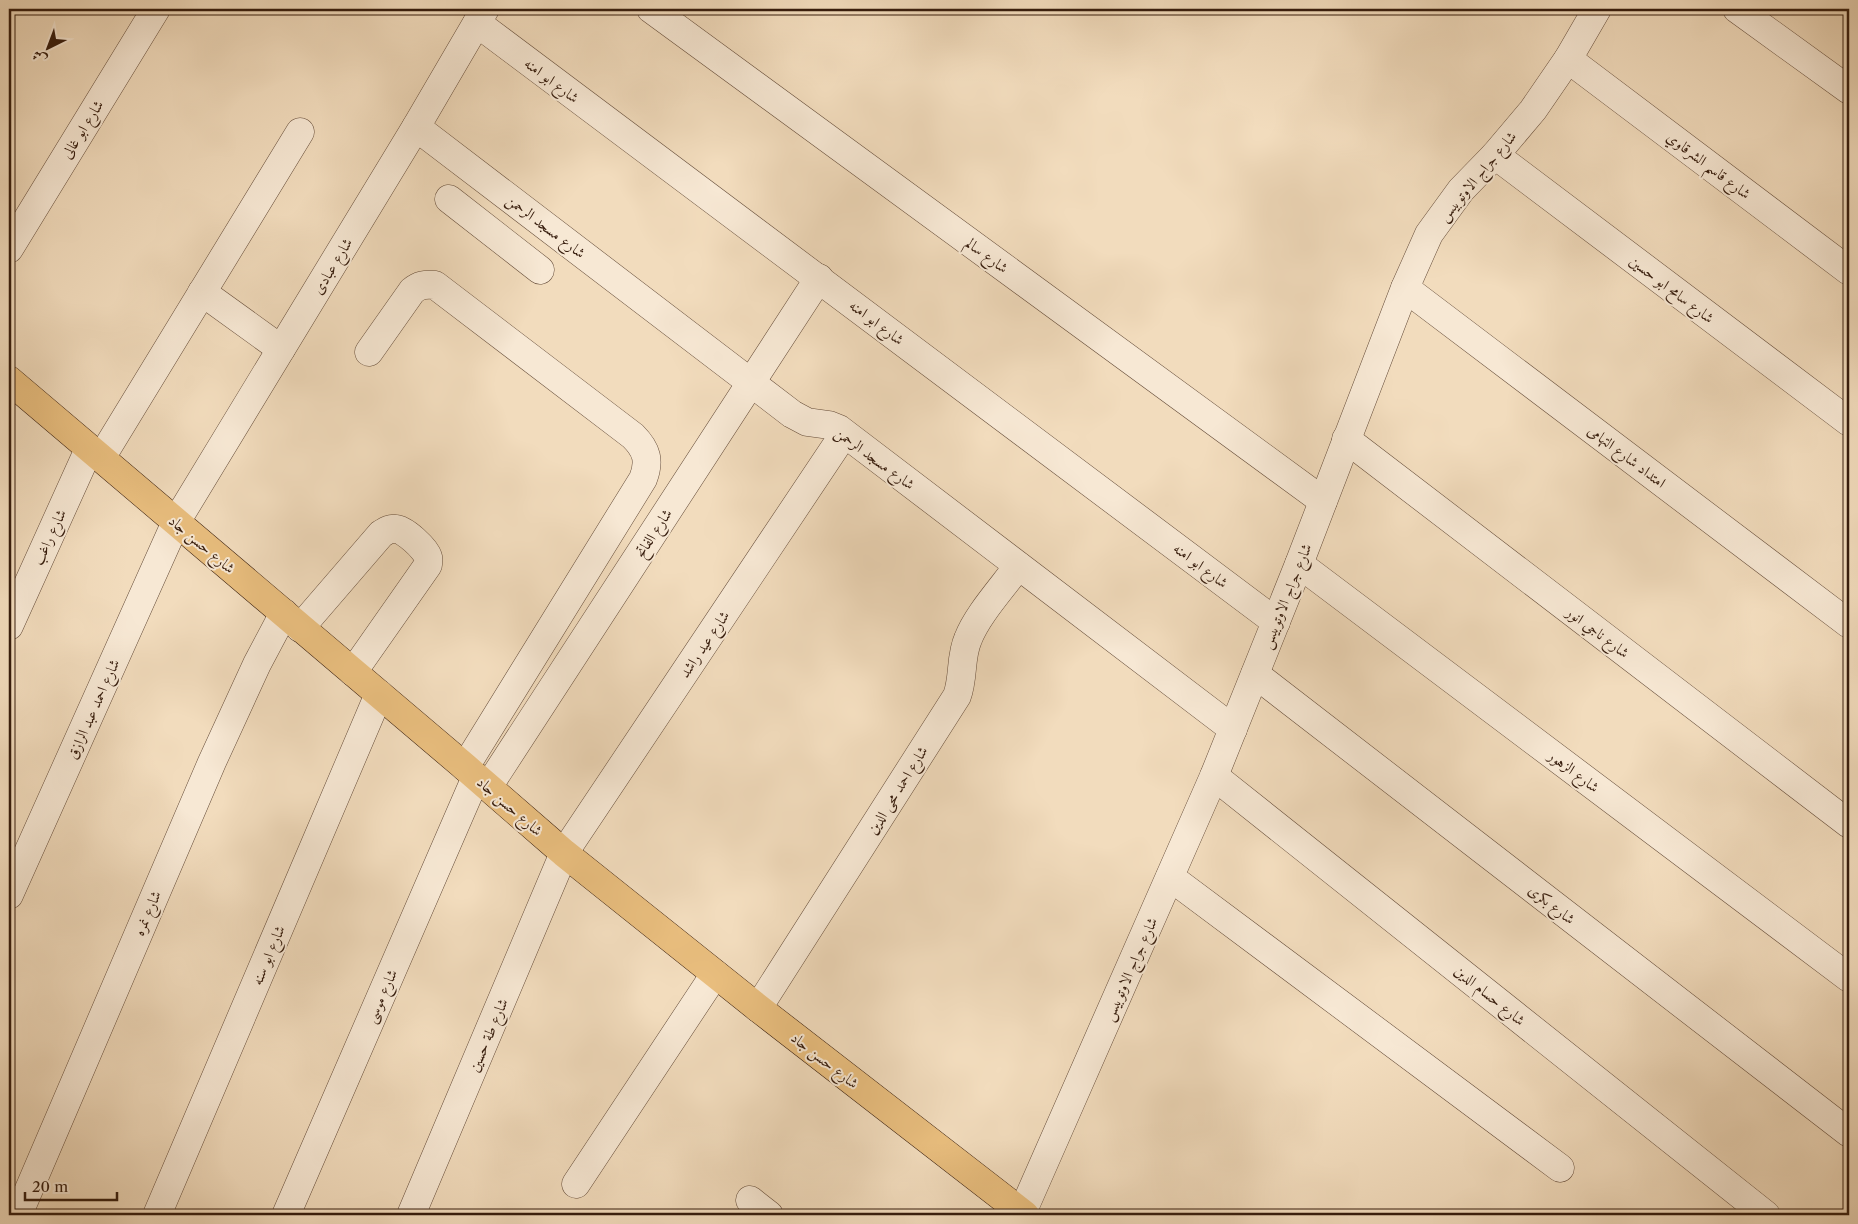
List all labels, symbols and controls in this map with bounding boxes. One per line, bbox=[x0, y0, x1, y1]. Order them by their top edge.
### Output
north arrow bbox=[22, 22, 72, 72]
text: ش bbox=[28, 46, 50, 69]
street label: شارع ابو امنه bbox=[518, 53, 583, 110]
street label: شارع ابو غالى bbox=[57, 96, 111, 164]
street label: شارع جراج الاوتوبيس bbox=[1434, 127, 1523, 228]
street label: شارع قاسم الشرقاوي bbox=[1659, 127, 1755, 208]
street label: شارع مسجد الرحمن bbox=[500, 190, 589, 265]
street label: شارع سالم bbox=[959, 233, 1012, 280]
street label: شارع عبادى bbox=[308, 234, 360, 300]
street label: شارع سامح ابو حسين bbox=[1623, 251, 1718, 331]
street label: شارع ابو امنه bbox=[843, 295, 908, 352]
street label: امتداد شارع التهامى bbox=[1582, 420, 1670, 495]
street label: شارع مسجد الرحمن bbox=[829, 423, 919, 497]
street label: شارع الفاتح bbox=[630, 505, 680, 564]
street label: شارع راغب bbox=[28, 506, 74, 570]
street label: شارع حسن جاد bbox=[162, 511, 239, 580]
street label: شارع ابو امنه bbox=[1167, 538, 1232, 595]
street label: شارع جراج الاوتوبيس bbox=[1256, 541, 1319, 653]
street label: شارع ناجي انور bbox=[1559, 601, 1633, 665]
street label: شارع عيد راشد bbox=[675, 607, 737, 683]
street label: شارع احمد عبد الرازق bbox=[62, 656, 127, 764]
street label: شارع احمد محى الدين bbox=[862, 742, 935, 840]
street label: شارع الزهور bbox=[1541, 744, 1603, 799]
street label: شارع حسن جاد bbox=[471, 772, 547, 843]
street label: شارع بكرى bbox=[1522, 880, 1579, 931]
street label: شارع نمره bbox=[129, 888, 169, 940]
street label: شارع جراج الاوتوبيس bbox=[1099, 914, 1165, 1026]
street label: شارع ابو سنه bbox=[247, 922, 293, 989]
street label: شارع حسام الدين bbox=[1448, 961, 1529, 1033]
street label: شارع موسى bbox=[361, 966, 405, 1028]
street label: شارع طة حسين bbox=[464, 995, 516, 1076]
street label: شارع حسن جاد bbox=[785, 1028, 863, 1096]
scale bar bbox=[25, 1169, 118, 1201]
text: 20 m bbox=[32, 1177, 68, 1196]

